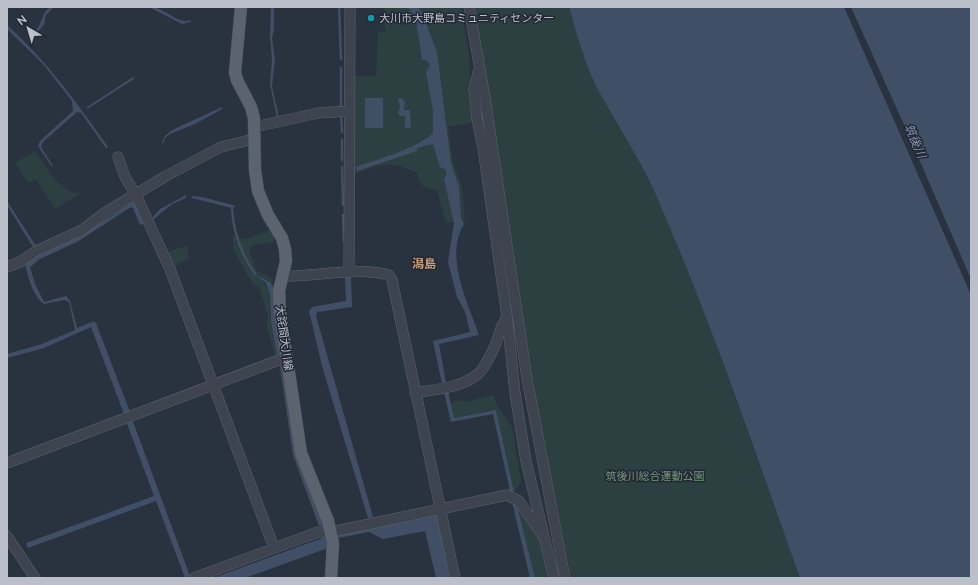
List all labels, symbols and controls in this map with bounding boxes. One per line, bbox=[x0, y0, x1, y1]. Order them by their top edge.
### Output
north arrow bbox=[8, 8, 48, 48]
place label: 大川市大野島コミュニティセンター bbox=[379, 12, 554, 25]
text: N bbox=[15, 13, 29, 28]
marker: 大川市大野島コミュニティセンター bbox=[366, 13, 376, 23]
water label: 筑後川 bbox=[902, 122, 929, 162]
district label: 潟島 bbox=[412, 257, 436, 271]
street label: 大詫間大川線 bbox=[273, 304, 295, 372]
park label: 筑後川総合運動公園 bbox=[606, 470, 705, 483]

